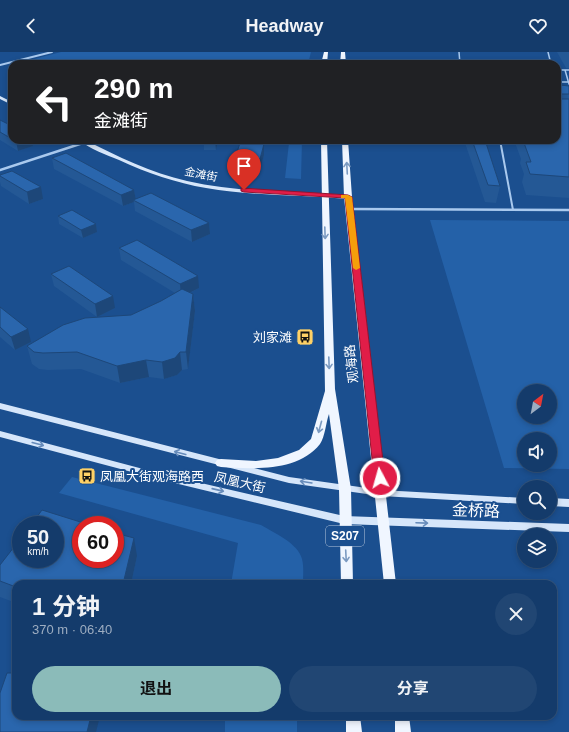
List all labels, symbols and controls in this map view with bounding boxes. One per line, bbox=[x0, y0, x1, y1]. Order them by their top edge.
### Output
icon: back bbox=[20, 15, 42, 37]
icon: heart bbox=[527, 15, 549, 37]
text: Headway bbox=[245, 16, 324, 36]
text: 290 m bbox=[94, 73, 173, 104]
icon: left bbox=[28, 76, 80, 128]
text: 金滩街 bbox=[94, 111, 148, 131]
pin bbox=[227, 149, 261, 190]
icon: arrive bbox=[233, 155, 255, 177]
one-way arrow bbox=[343, 162, 350, 175]
street label: 金滩街 bbox=[184, 165, 218, 183]
one-way arrow bbox=[322, 226, 329, 239]
bus stop icon: 刘家滩 bbox=[295, 327, 315, 347]
place label: 刘家滩 bbox=[253, 330, 292, 345]
street label: 观海路 bbox=[342, 344, 361, 384]
one-way arrow bbox=[326, 356, 333, 369]
north arrow bbox=[517, 384, 557, 424]
map controls bbox=[517, 384, 557, 568]
one-way arrow bbox=[316, 420, 323, 433]
button: sound bbox=[517, 432, 557, 472]
one-way arrow bbox=[31, 441, 44, 448]
one-way arrow bbox=[173, 449, 186, 456]
position arrow bbox=[359, 457, 401, 499]
bus stop icon: 凤凰大街观海路西 bbox=[77, 466, 97, 486]
place label: 凤凰大街观海路西 bbox=[100, 469, 204, 484]
street label: 凤凰大街 bbox=[213, 469, 267, 496]
one-way arrow bbox=[300, 478, 313, 486]
button: search bbox=[517, 480, 557, 520]
one-way arrow bbox=[211, 487, 224, 494]
street label: 金桥路 bbox=[452, 501, 500, 520]
speed limit sign: 60 bbox=[72, 516, 124, 568]
one-way arrow bbox=[415, 520, 428, 527]
text: 50 bbox=[27, 526, 49, 548]
road number: S207 bbox=[326, 526, 364, 546]
button: layers bbox=[517, 528, 557, 568]
text: km/h bbox=[27, 546, 49, 557]
one-way arrow bbox=[342, 549, 350, 562]
text: 1 分钟 bbox=[32, 593, 100, 620]
button: close bbox=[495, 593, 537, 635]
text: 370 m · 06:40 bbox=[32, 622, 112, 637]
button: 退出 bbox=[32, 666, 281, 712]
button: 分享 bbox=[289, 666, 537, 712]

